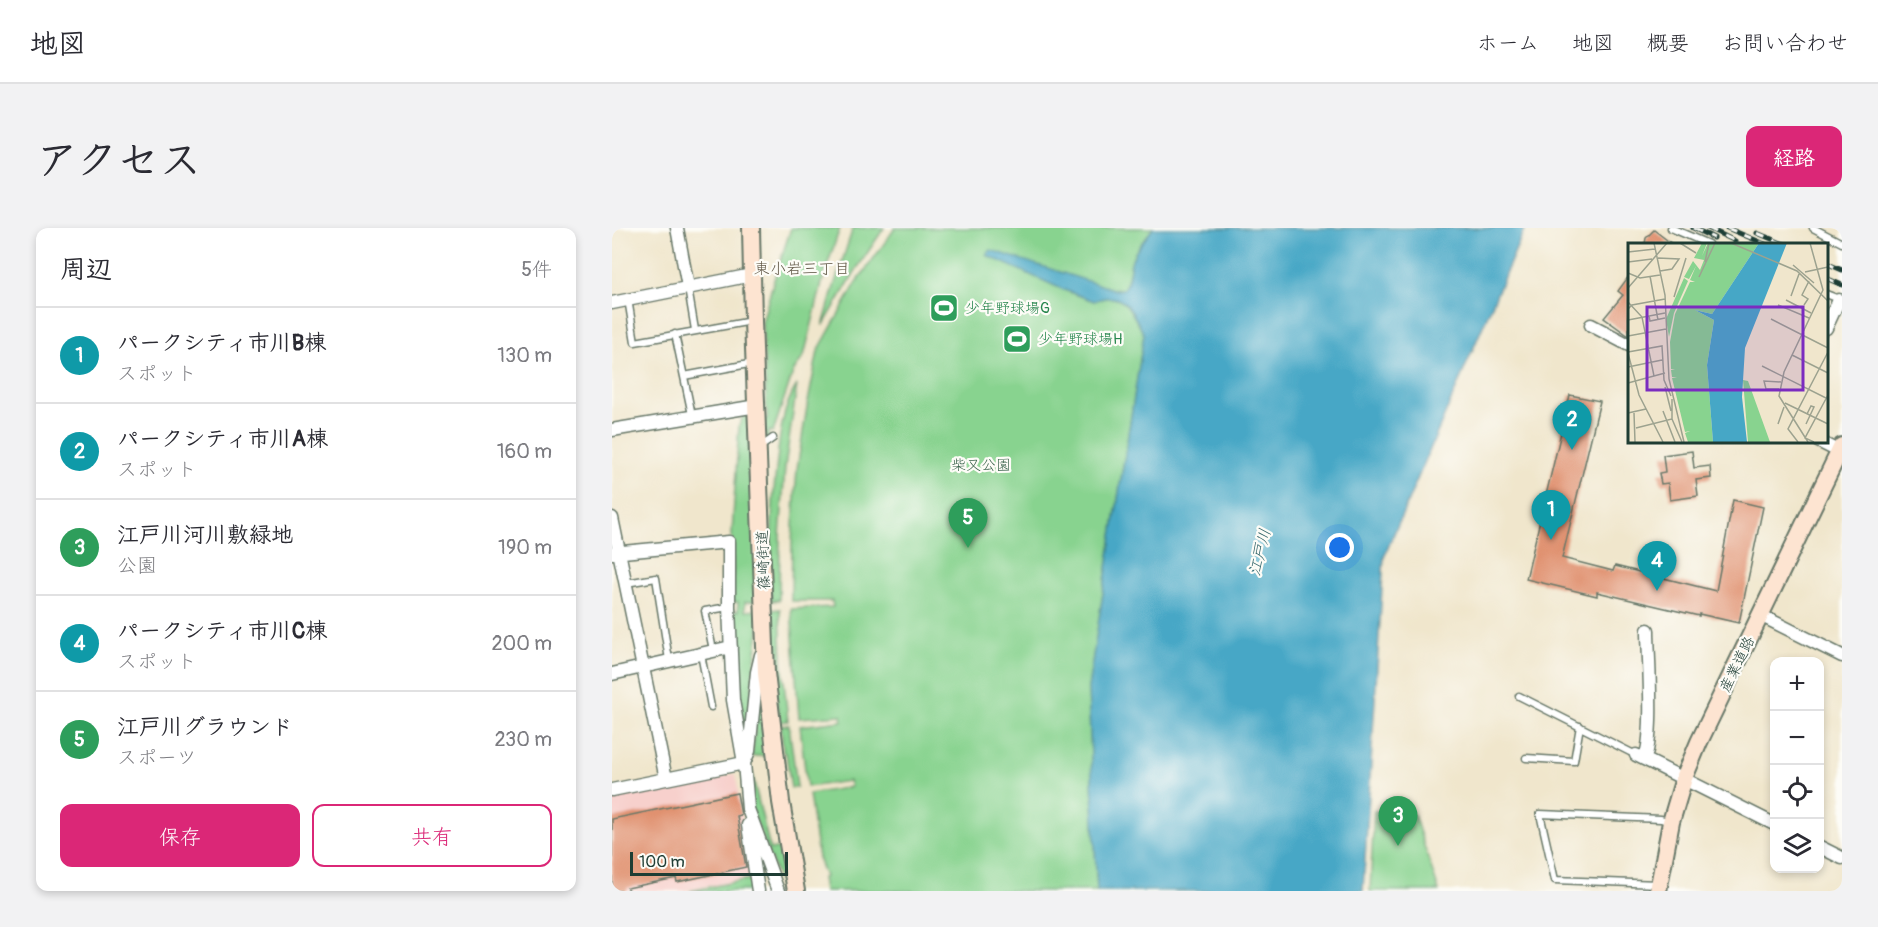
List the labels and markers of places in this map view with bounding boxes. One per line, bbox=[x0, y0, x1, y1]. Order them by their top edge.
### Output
sports icon: 少年野球場G bbox=[928, 292, 960, 324]
place label: 少年野球場G bbox=[965, 299, 1050, 318]
sports icon: 少年野球場H bbox=[1001, 323, 1033, 355]
place label: 少年野球場H bbox=[1038, 330, 1123, 349]
pin: 2 bbox=[1552, 400, 1592, 450]
pin: 1 bbox=[1532, 490, 1570, 540]
pin: 5 bbox=[948, 498, 988, 548]
pin: 4 bbox=[1638, 542, 1676, 591]
pin: 3 bbox=[1378, 796, 1418, 846]

